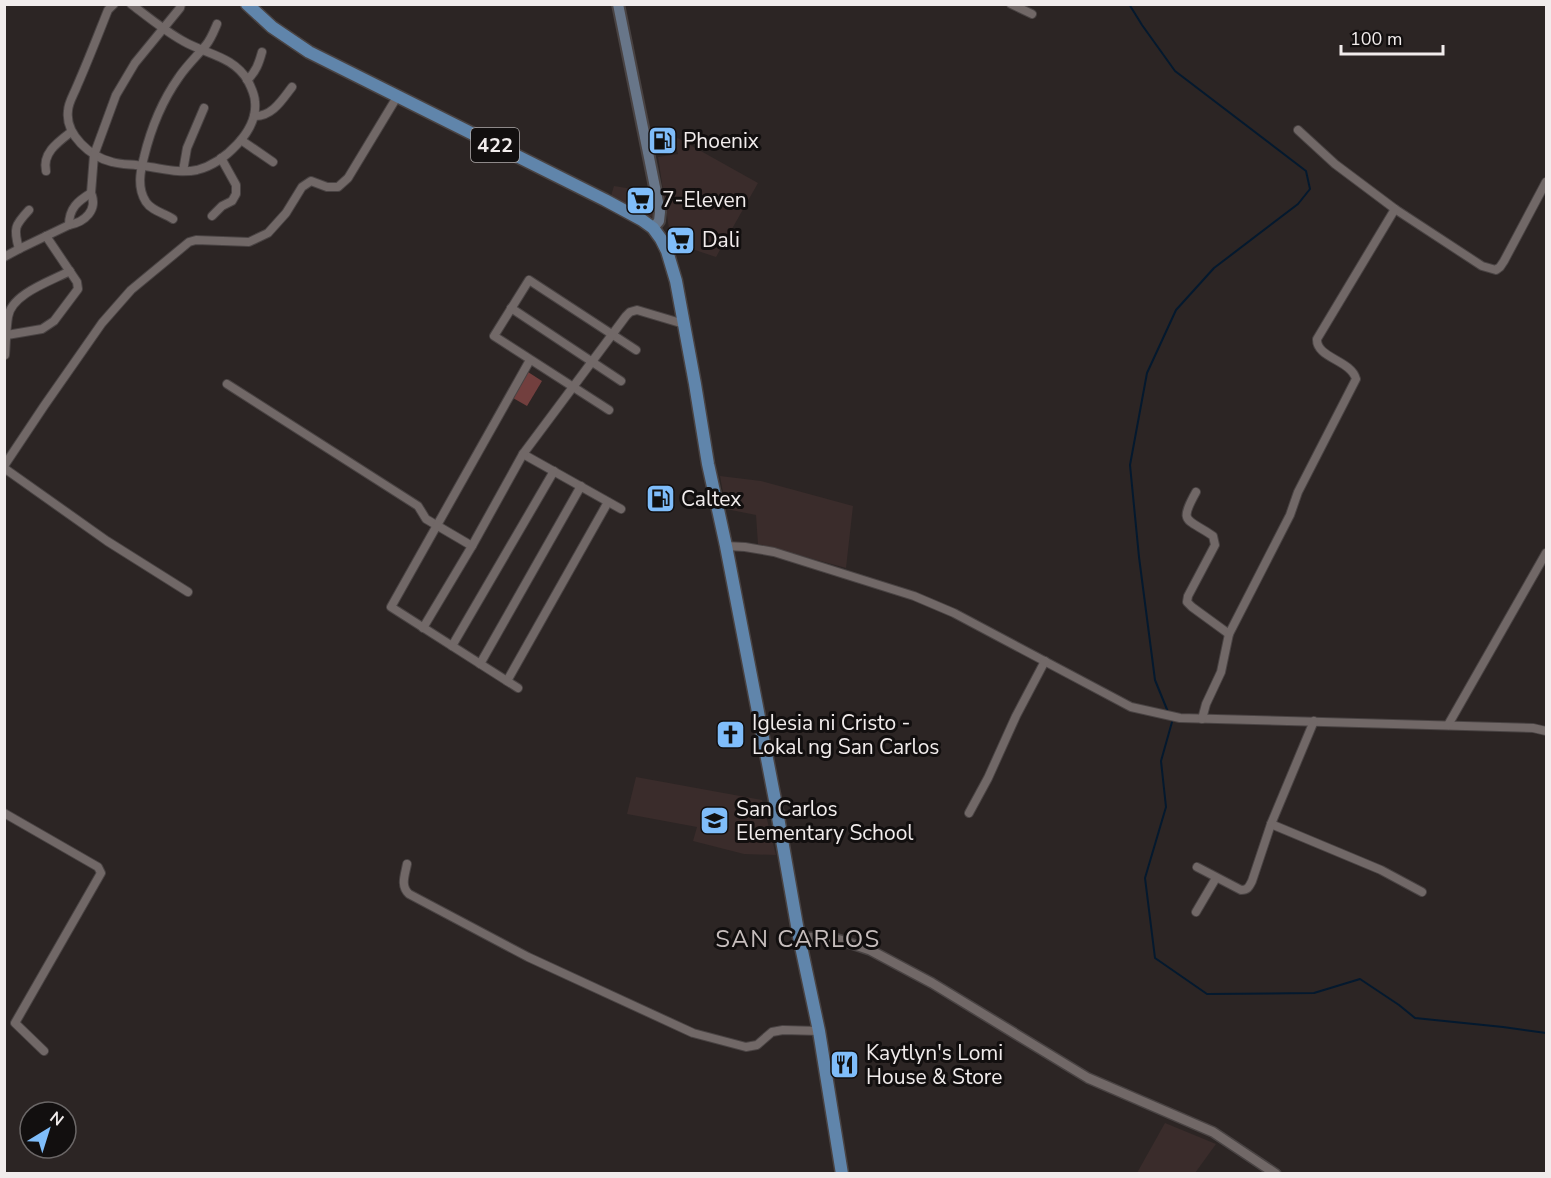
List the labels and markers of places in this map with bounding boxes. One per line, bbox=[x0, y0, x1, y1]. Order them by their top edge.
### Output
fuel station icon: Phoenix bbox=[646, 125, 678, 157]
place label: Phoenix bbox=[683, 127, 759, 155]
supermarket icon: 7-Eleven bbox=[625, 184, 657, 216]
place label: 7-Eleven bbox=[662, 186, 747, 214]
supermarket icon: Dali bbox=[665, 224, 697, 256]
place label: Dali bbox=[702, 226, 740, 254]
fuel station icon: Caltex bbox=[644, 483, 676, 515]
place label: Caltex bbox=[681, 485, 741, 513]
place label: Iglesia ni Cristo - Lokal ng San Carlos bbox=[752, 709, 939, 761]
church icon: Iglesia ni Cristo - Lokal ng San Carlos bbox=[715, 719, 747, 751]
place label: San Carlos Elementary School bbox=[736, 795, 914, 847]
school or university icon: San Carlos Elementary School bbox=[699, 805, 731, 837]
place label: Kaytlyn's Lomi House & Store bbox=[866, 1039, 1003, 1091]
restaurant icon: Kaytlyn's Lomi House & Store bbox=[829, 1049, 861, 1081]

